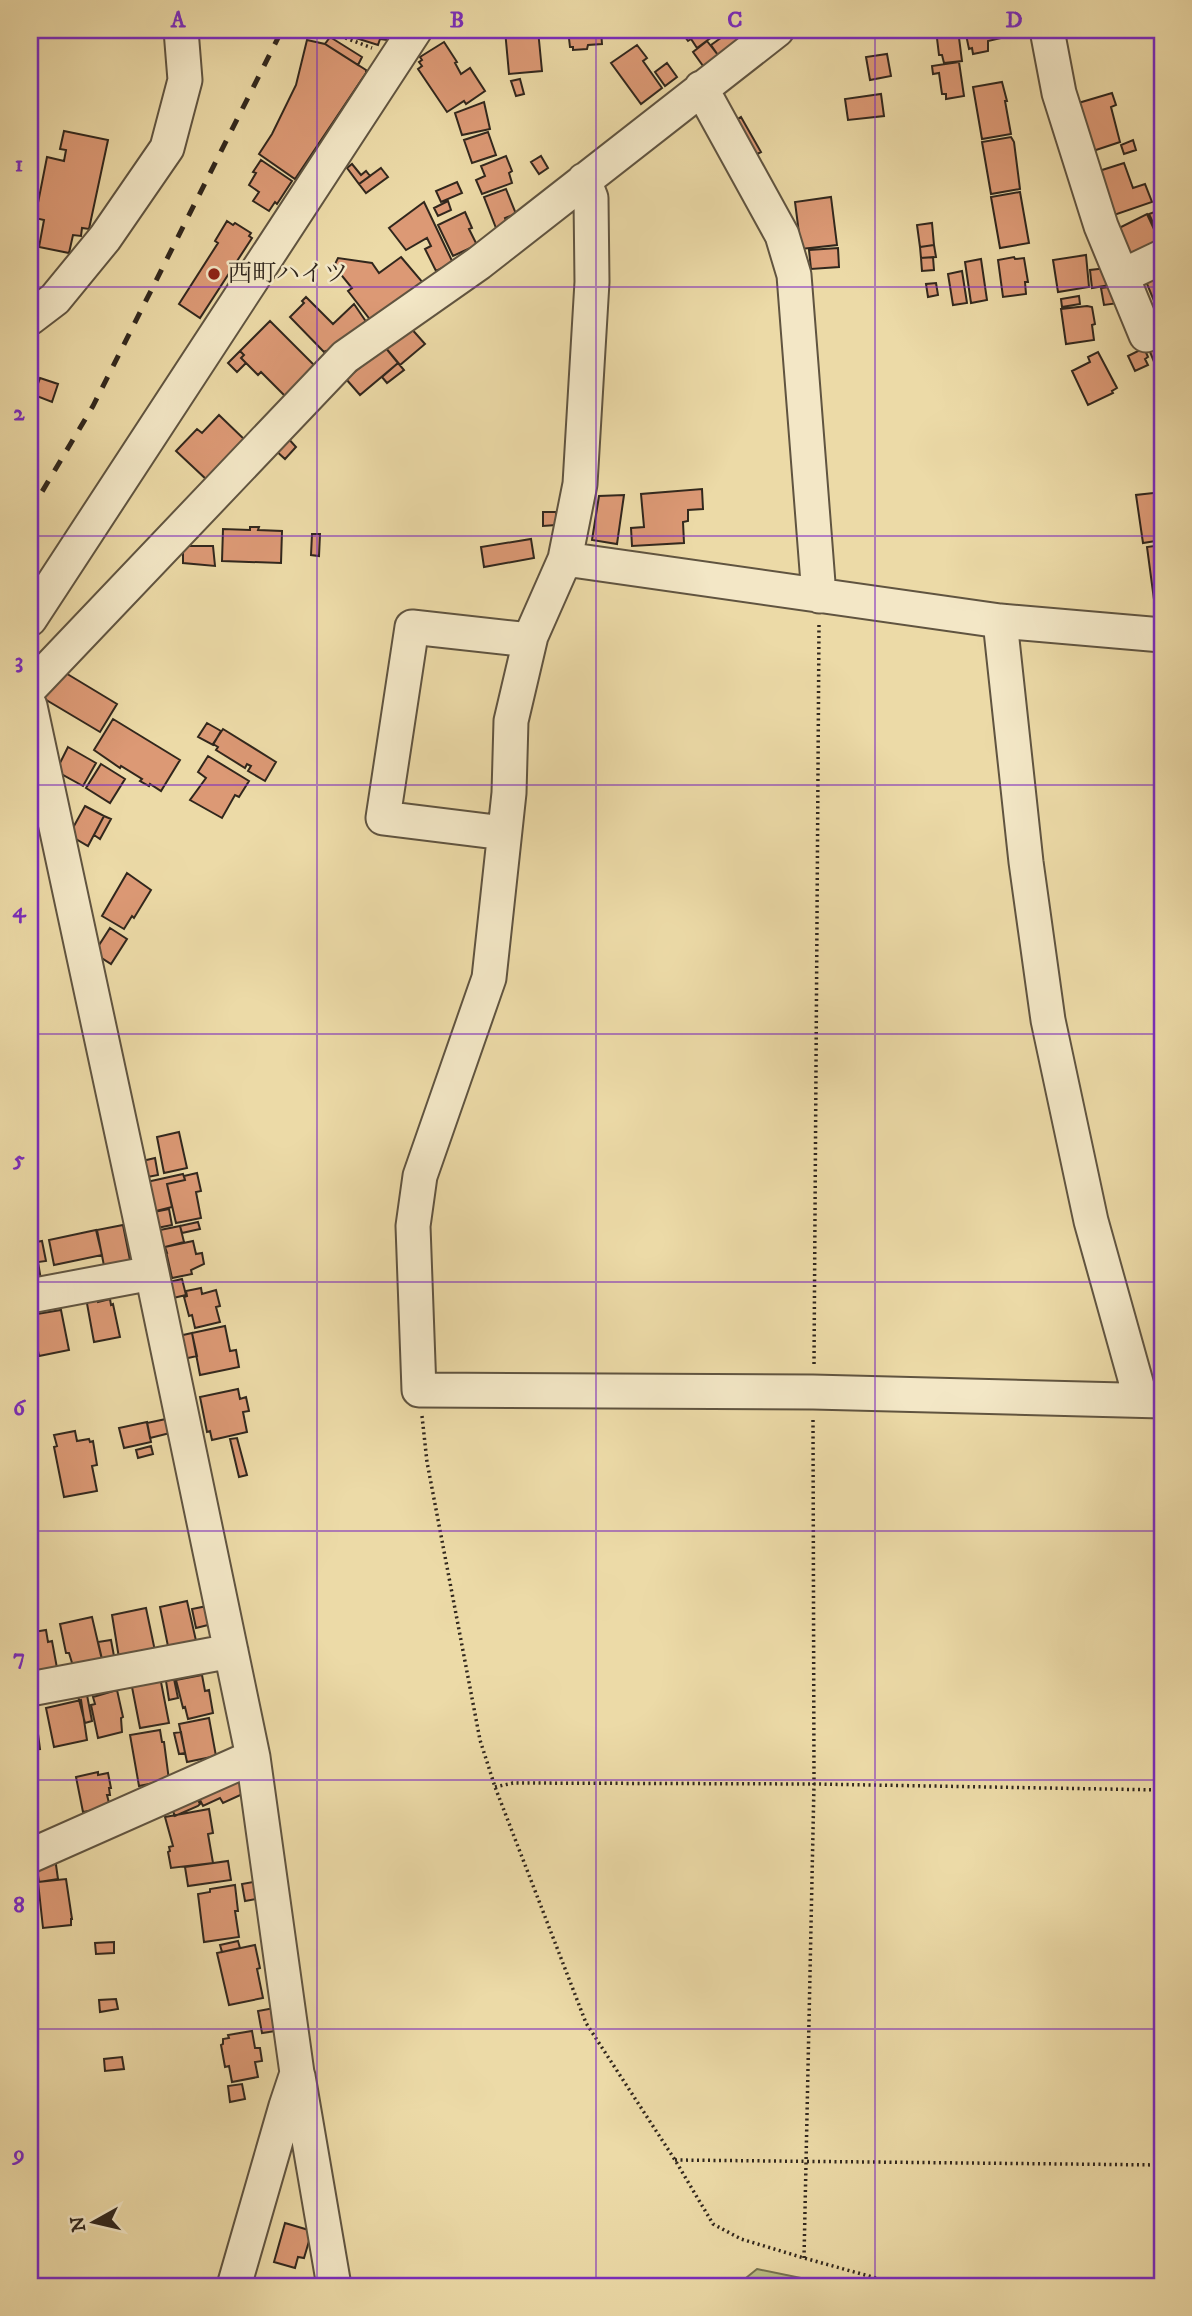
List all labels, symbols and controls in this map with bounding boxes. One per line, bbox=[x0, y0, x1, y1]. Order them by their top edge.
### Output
text: A bbox=[170, 6, 187, 35]
text: B bbox=[450, 6, 464, 35]
text: C bbox=[727, 6, 743, 35]
text: D bbox=[1005, 6, 1023, 35]
text: 1 bbox=[15, 150, 23, 179]
place label: 西町ハイツ bbox=[228, 259, 348, 289]
marker: 西町ハイツ bbox=[206, 266, 222, 282]
text: 2 bbox=[13, 399, 25, 428]
text: 3 bbox=[15, 647, 23, 676]
text: 4 bbox=[12, 896, 27, 925]
text: 5 bbox=[12, 1145, 25, 1174]
text: 6 bbox=[13, 1394, 27, 1423]
text: 7 bbox=[13, 1643, 25, 1672]
text: 8 bbox=[13, 1891, 25, 1920]
text: 9 bbox=[11, 2140, 25, 2169]
north arrow bbox=[60, 2186, 130, 2256]
text: N bbox=[66, 2214, 91, 2233]

